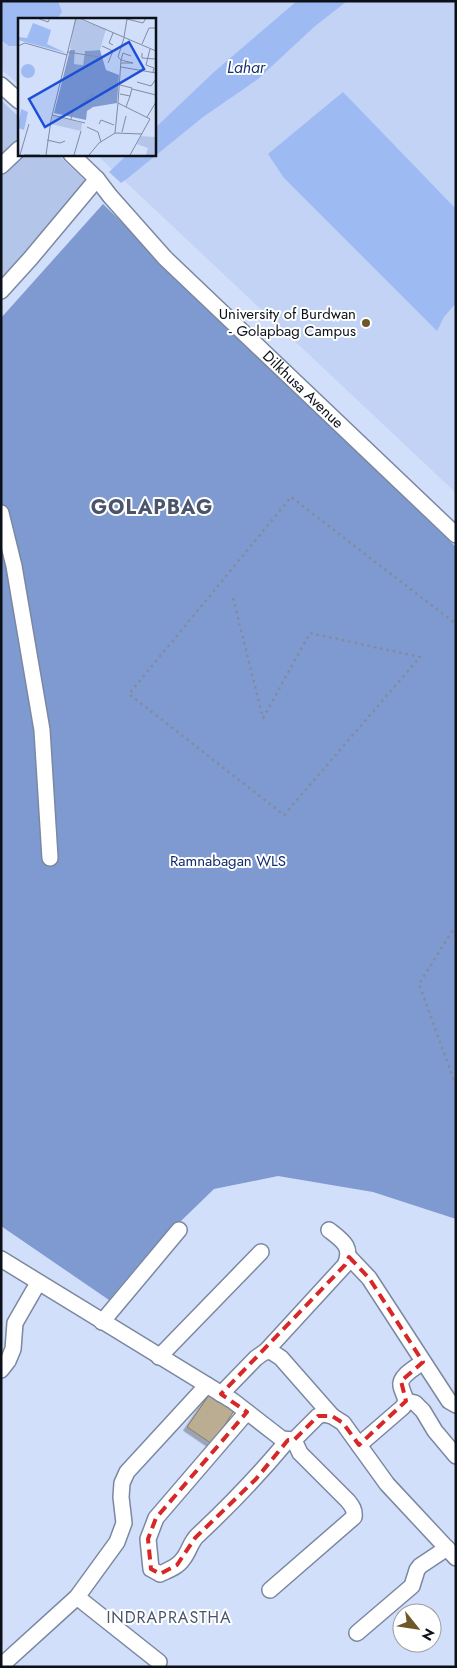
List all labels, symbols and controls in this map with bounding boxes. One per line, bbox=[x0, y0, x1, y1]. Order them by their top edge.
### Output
inset map bbox=[18, 18, 155, 155]
water label: Lahar bbox=[227, 56, 267, 79]
place label: University of Burdwan - Golapbag Campus bbox=[219, 303, 356, 342]
marker: University of Burdwan - Golapbag Campus bbox=[360, 317, 372, 329]
street label: Dilkhusa Avenue bbox=[258, 345, 349, 434]
district label: GOLAPBAG bbox=[91, 493, 213, 522]
park label: Ramnabagan WLS bbox=[170, 850, 286, 872]
north arrow bbox=[392, 1603, 442, 1653]
district label: INDRAPRASTHA bbox=[106, 1606, 232, 1629]
text: N bbox=[417, 1625, 440, 1644]

